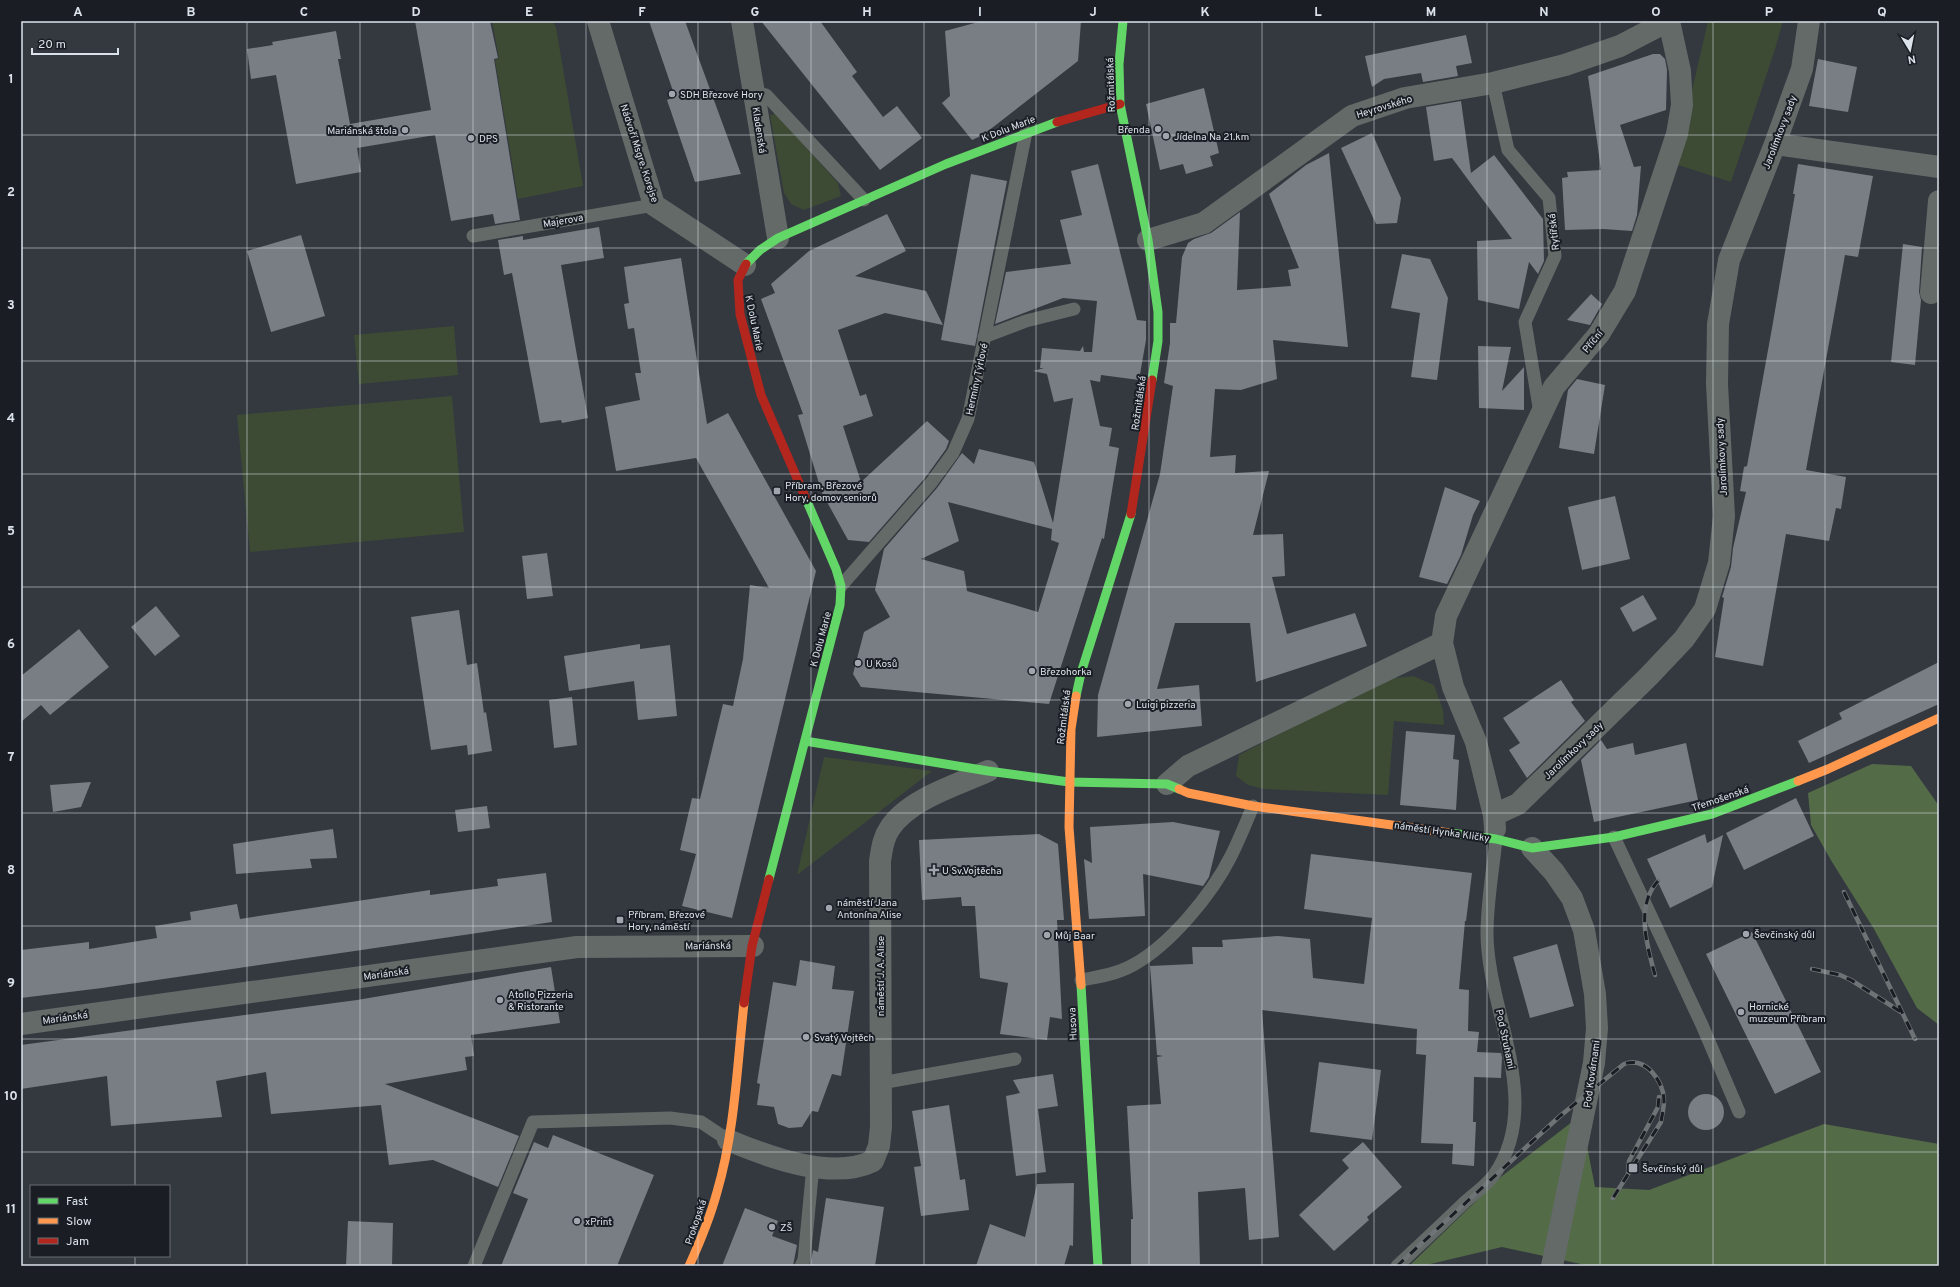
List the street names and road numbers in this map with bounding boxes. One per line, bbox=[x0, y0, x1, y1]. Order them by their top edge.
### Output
street label: Rožmitálská bbox=[1104, 57, 1119, 113]
street label: Heyrovského bbox=[1355, 93, 1415, 122]
street label: Jarolímkovy sady bbox=[1760, 94, 1800, 171]
street label: Nádvoří Msgre. Korejse bbox=[617, 103, 661, 204]
street label: Kladenská bbox=[748, 106, 769, 154]
street label: K Dolu Marie bbox=[980, 113, 1037, 146]
street label: Majerova bbox=[542, 212, 584, 231]
street label: Rytířská bbox=[1546, 213, 1563, 251]
street label: K Dolu Marie bbox=[741, 294, 766, 352]
street label: Příční bbox=[1580, 327, 1607, 356]
street label: Hermíny Týrlové bbox=[963, 342, 991, 417]
street label: Rožmitálská bbox=[1129, 375, 1150, 431]
street label: Jarolímkovy sady bbox=[1714, 418, 1731, 496]
street label: K Dolu Marie bbox=[808, 610, 835, 668]
street label: Rožmitálská bbox=[1055, 689, 1074, 745]
street label: Jarolímkovy sady bbox=[1541, 719, 1607, 783]
street label: Třemošenská bbox=[1690, 784, 1751, 815]
street label: náměstí Hynka Kličky bbox=[1393, 819, 1490, 846]
street label: náměstí J. A. Alise bbox=[875, 936, 888, 1016]
street label: Mariánská bbox=[685, 940, 731, 953]
street label: Mariánská bbox=[363, 965, 410, 984]
street label: Husova bbox=[1066, 1007, 1081, 1041]
street label: Pod Struhami bbox=[1492, 1008, 1517, 1070]
street label: Mariánská bbox=[42, 1009, 89, 1028]
street label: Pod Kovárnami bbox=[1581, 1040, 1604, 1109]
street label: Prokopská bbox=[683, 1198, 710, 1247]

